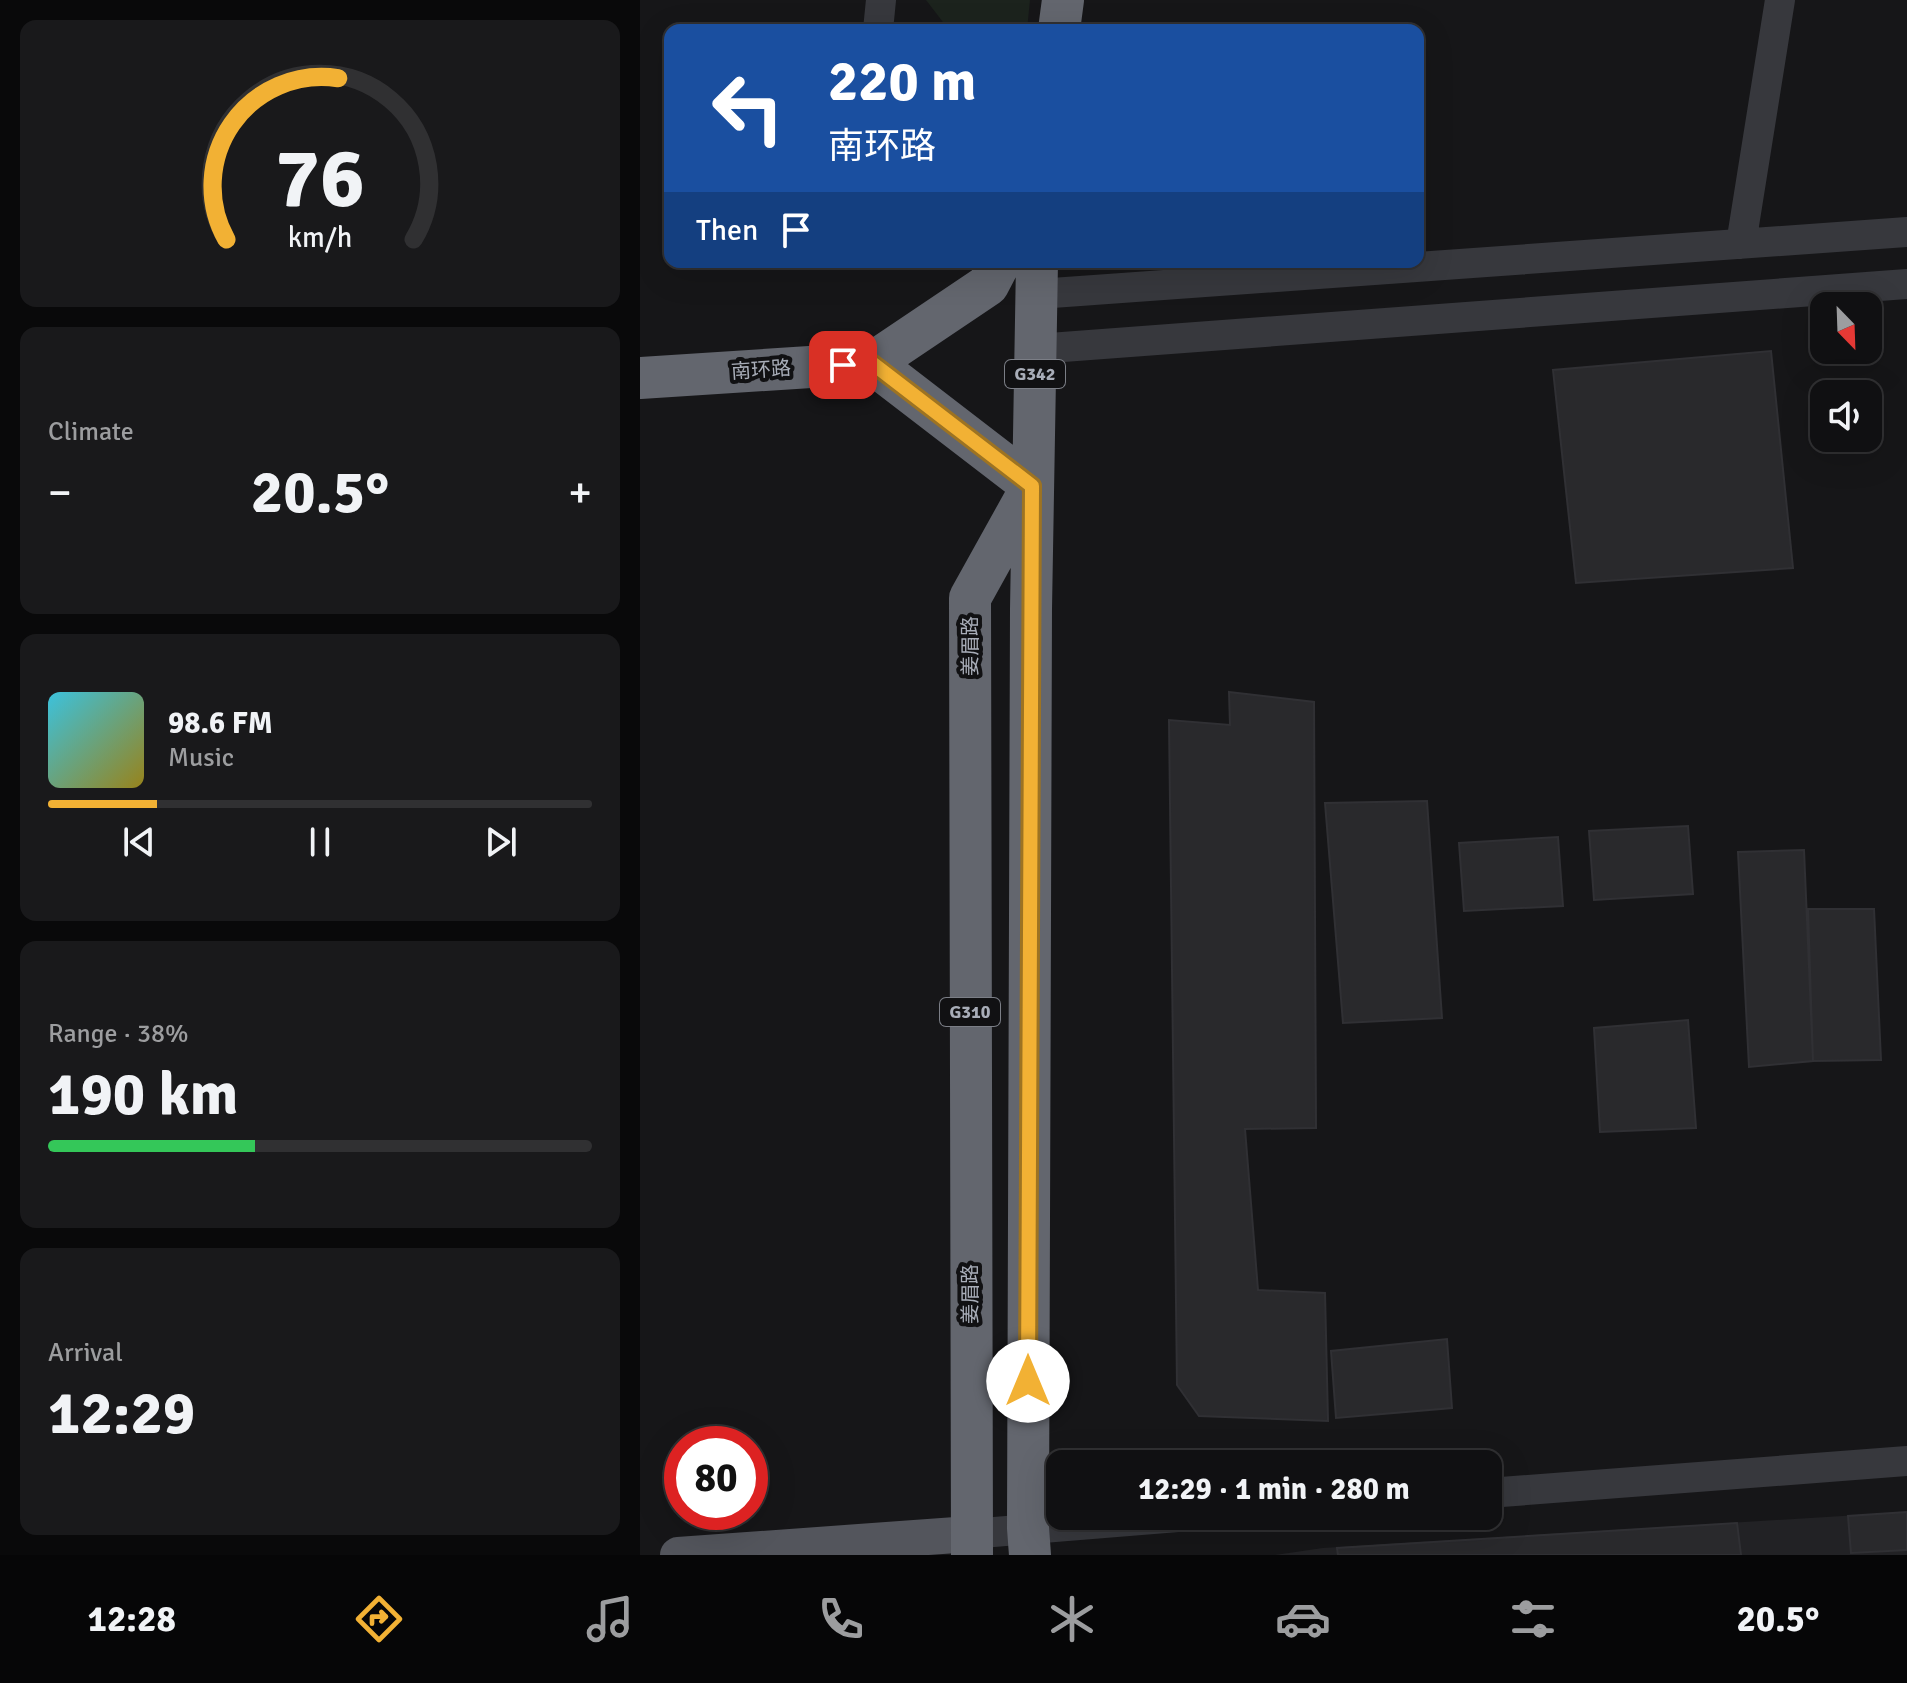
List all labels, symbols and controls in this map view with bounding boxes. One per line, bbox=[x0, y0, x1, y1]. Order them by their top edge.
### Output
text: 220 m bbox=[828, 47, 976, 116]
icon: left bbox=[696, 56, 800, 160]
text: 南环路 bbox=[828, 124, 936, 169]
text: 76 bbox=[275, 127, 365, 229]
icon: arrive bbox=[774, 208, 818, 252]
text: Then bbox=[696, 212, 758, 249]
text: km/h bbox=[288, 220, 352, 255]
north arrow bbox=[1810, 292, 1882, 364]
map controls bbox=[1810, 292, 1882, 452]
pin bbox=[809, 331, 877, 399]
icon: arrive bbox=[821, 343, 865, 387]
street label: 南环路 bbox=[730, 355, 792, 385]
road number: G342 bbox=[1005, 360, 1065, 388]
button: sound bbox=[1810, 380, 1882, 452]
text: Climate bbox=[48, 416, 134, 448]
text: 20.5° bbox=[251, 456, 389, 530]
text: − bbox=[48, 466, 72, 520]
text: + bbox=[568, 466, 592, 520]
street label: 姜眉路 bbox=[958, 616, 983, 676]
text: 98.6 FM bbox=[168, 705, 273, 742]
text: Music bbox=[168, 742, 234, 774]
icon: previous bbox=[117, 820, 161, 864]
icon: pause bbox=[298, 820, 342, 864]
icon: next bbox=[479, 820, 523, 864]
road number: G310 bbox=[940, 998, 1000, 1026]
text: Range · 38% bbox=[48, 1018, 189, 1050]
text: 190 km bbox=[48, 1058, 238, 1132]
street label: 姜眉路 bbox=[958, 1264, 983, 1324]
text: Arrival bbox=[48, 1337, 123, 1369]
position arrow bbox=[986, 1339, 1070, 1423]
text: 12:29 bbox=[48, 1377, 195, 1451]
speed limit sign: 80 bbox=[664, 1426, 768, 1530]
text: 12:29 · 1 min · 280 m bbox=[1138, 1471, 1410, 1508]
icon: directions bbox=[351, 1591, 407, 1647]
icon: music bbox=[582, 1591, 638, 1647]
icon: phone bbox=[813, 1591, 869, 1647]
icon: climate bbox=[1044, 1591, 1100, 1647]
icon: car bbox=[1275, 1591, 1331, 1647]
icon: filters bbox=[1505, 1591, 1561, 1647]
text: 12:28 bbox=[87, 1597, 176, 1642]
text: 20.5° bbox=[1736, 1597, 1819, 1642]

